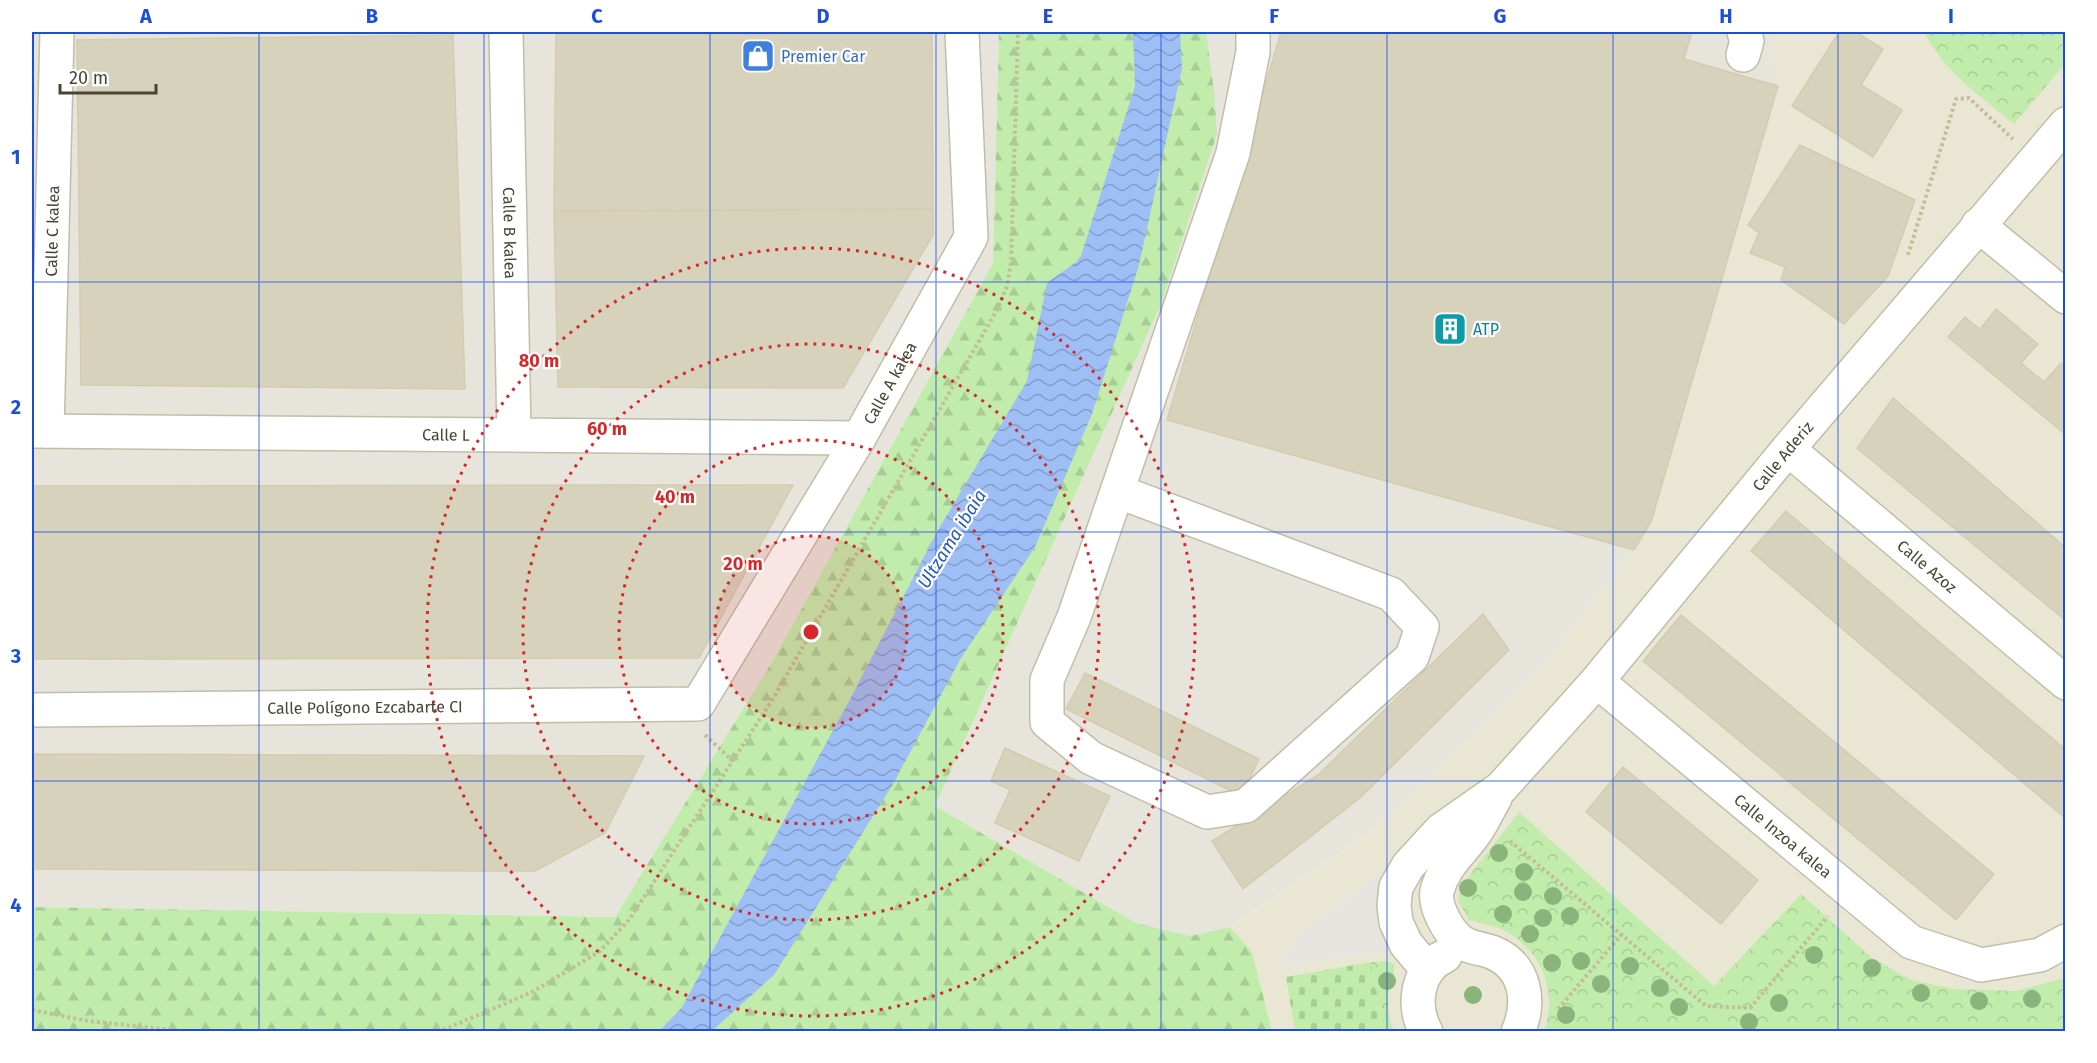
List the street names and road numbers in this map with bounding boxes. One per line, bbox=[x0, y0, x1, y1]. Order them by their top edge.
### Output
street label: Calle C kalea bbox=[42, 185, 63, 277]
street label: Calle B kalea bbox=[499, 187, 520, 279]
street label: Calle A kalea bbox=[860, 339, 921, 428]
street label: Calle Aderiz bbox=[1748, 418, 1817, 495]
street label: Calle L bbox=[422, 425, 470, 445]
street label: Calle Azoz bbox=[1893, 536, 1961, 597]
street label: Calle Polígono Ezcabarte CI bbox=[267, 697, 463, 718]
street label: Calle Inzoa kalea bbox=[1730, 790, 1835, 882]

